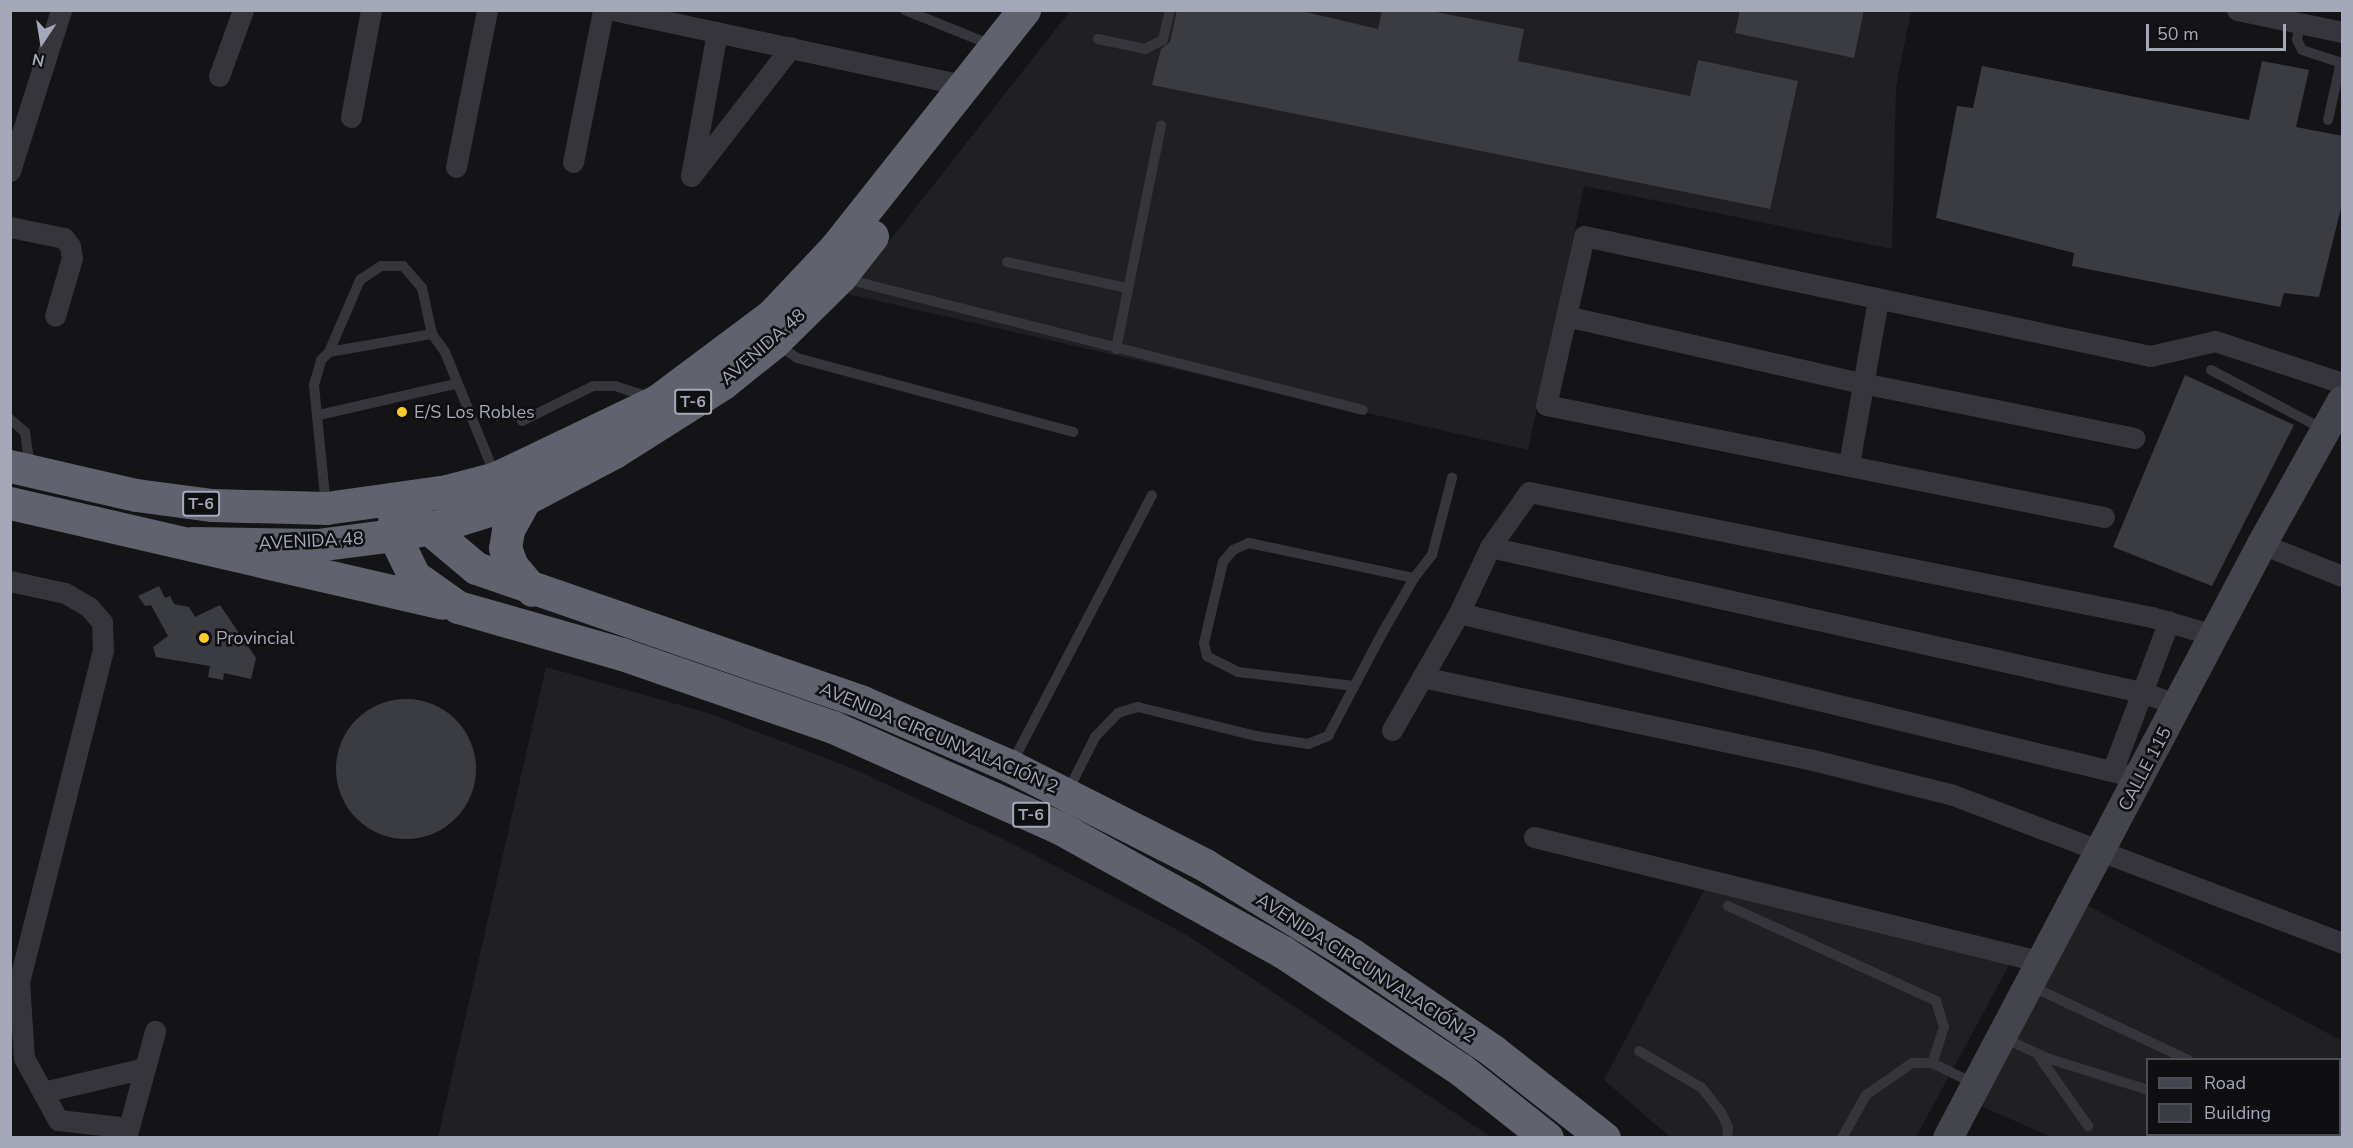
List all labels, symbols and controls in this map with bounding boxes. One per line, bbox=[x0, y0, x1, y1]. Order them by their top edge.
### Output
north arrow bbox=[12, 12, 72, 72]
scale bar bbox=[2149, 12, 2288, 50]
text: 50 m bbox=[2157, 22, 2199, 46]
text: N bbox=[30, 48, 46, 72]
street label: AVENIDA 48 bbox=[716, 304, 810, 390]
road number: T-6 bbox=[674, 389, 712, 415]
place label: E/S Los Robles bbox=[414, 401, 535, 423]
marker: E/S Los Robles bbox=[395, 405, 409, 419]
road number: T-6 bbox=[182, 491, 220, 517]
street label: AVENIDA 48 bbox=[258, 527, 364, 555]
place label: Provincial bbox=[216, 627, 294, 649]
marker: Provincial bbox=[197, 631, 211, 645]
street label: AVENIDA CIRCUNVALACIÓN 2 bbox=[816, 678, 1062, 798]
street label: CALLE 115 bbox=[2114, 723, 2176, 815]
road number: T-6 bbox=[1012, 802, 1050, 828]
street label: AVENIDA CIRCUNVALACIÓN 2 bbox=[1252, 889, 1480, 1047]
legend bbox=[2146, 1058, 2341, 1136]
text: Road bbox=[2204, 1071, 2246, 1095]
text: Building bbox=[2204, 1101, 2271, 1125]

